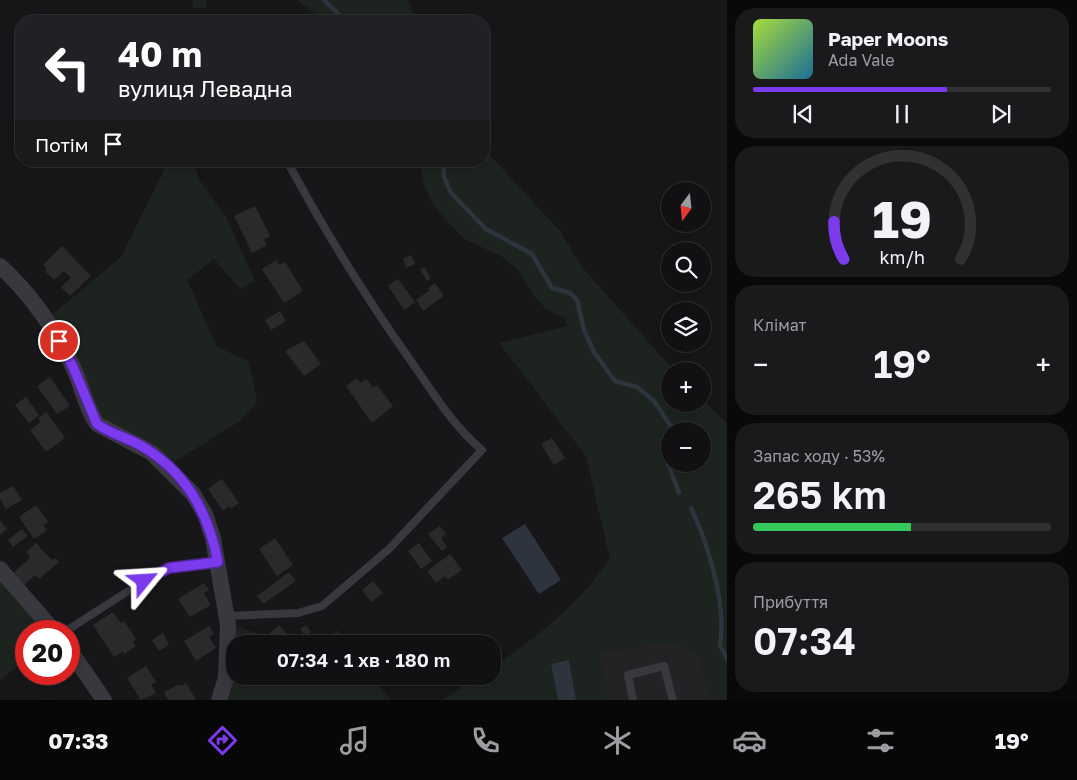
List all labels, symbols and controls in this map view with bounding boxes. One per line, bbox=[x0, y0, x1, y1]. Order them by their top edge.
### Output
text: Paper Moons bbox=[828, 27, 948, 50]
text: 40 m bbox=[118, 33, 202, 75]
icon: left bbox=[35, 35, 100, 100]
text: Ada Vale bbox=[828, 50, 894, 70]
text: вулиця Левадна bbox=[118, 75, 293, 102]
icon: previous bbox=[789, 100, 817, 128]
icon: pause bbox=[888, 100, 916, 128]
icon: next bbox=[987, 100, 1015, 128]
icon: arrive bbox=[99, 130, 127, 158]
text: Потім bbox=[35, 133, 89, 156]
north arrow bbox=[661, 182, 711, 232]
map controls bbox=[661, 182, 711, 472]
text: 19 bbox=[872, 187, 932, 249]
button: search bbox=[661, 242, 711, 292]
text: km/h bbox=[879, 246, 925, 268]
button: layers bbox=[661, 302, 711, 352]
text: Клімат bbox=[753, 315, 806, 335]
pin bbox=[38, 320, 80, 362]
icon: arrive bbox=[45, 327, 73, 355]
text: 19° bbox=[873, 341, 931, 386]
text: − bbox=[753, 348, 768, 381]
text: + bbox=[1036, 348, 1051, 381]
button: + bbox=[661, 362, 711, 412]
button: − bbox=[661, 422, 711, 472]
text: Запас ходу · 53% bbox=[753, 446, 885, 466]
text: 265 km bbox=[753, 472, 887, 517]
position arrow bbox=[117, 554, 169, 606]
text: Прибуття bbox=[753, 592, 828, 612]
text: 07:34 bbox=[753, 618, 856, 663]
speed limit sign: 20 bbox=[15, 620, 80, 685]
text: 07:34 · 1 хв · 180 m bbox=[277, 648, 450, 671]
icon: directions bbox=[205, 723, 240, 758]
icon: music bbox=[337, 723, 372, 758]
icon: phone bbox=[468, 723, 503, 758]
icon: climate bbox=[600, 723, 635, 758]
icon: car bbox=[732, 723, 767, 758]
icon: filters bbox=[863, 723, 898, 758]
text: 07:33 bbox=[48, 727, 108, 754]
text: 19° bbox=[995, 727, 1029, 754]

